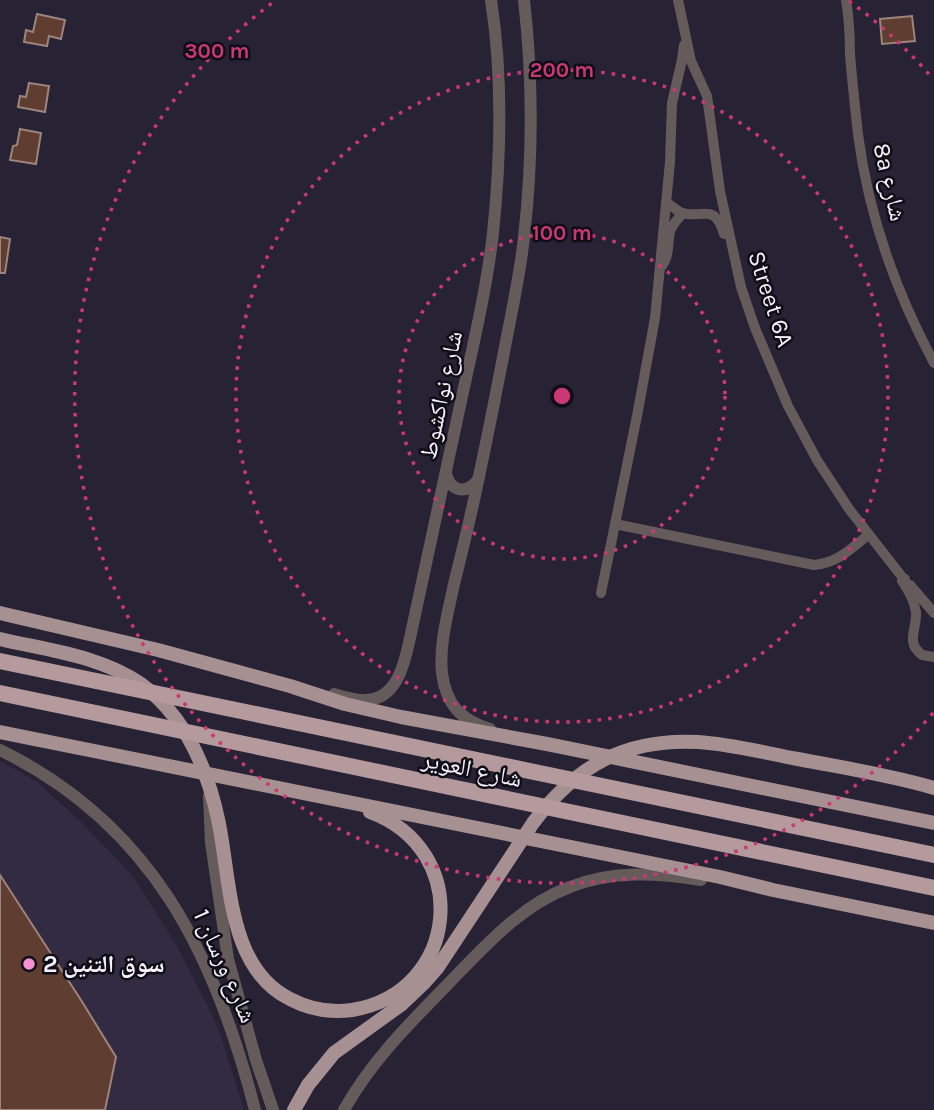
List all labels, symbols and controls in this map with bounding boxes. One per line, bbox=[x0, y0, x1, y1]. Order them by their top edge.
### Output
text: 300 m bbox=[185, 39, 249, 63]
text: 200 m bbox=[530, 58, 594, 82]
street label: 8a شارع bbox=[866, 140, 913, 224]
text: 100 m bbox=[532, 221, 592, 245]
street label: Street 6A bbox=[742, 248, 800, 351]
street label: شارع نواكشوط bbox=[414, 328, 469, 462]
centre of rings bbox=[550, 384, 574, 408]
street label: شارع العوير bbox=[418, 745, 524, 794]
street label: شارع ورسان 1 bbox=[187, 905, 262, 1028]
place label: سوق التنين 2 bbox=[43, 950, 165, 978]
marker: سوق التنين 2 bbox=[21, 956, 37, 972]

